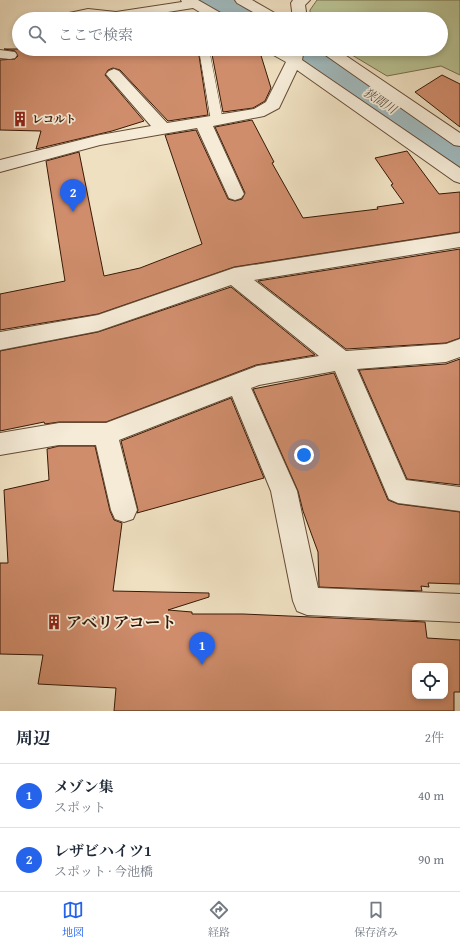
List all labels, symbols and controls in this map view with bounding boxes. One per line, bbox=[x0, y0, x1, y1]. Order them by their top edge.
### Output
search box bbox=[12, 12, 448, 56]
icon: search bbox=[26, 23, 48, 45]
text: ここで検索 bbox=[58, 24, 133, 45]
water label: 狭間川 bbox=[361, 84, 402, 119]
building icon: レコルト bbox=[11, 110, 29, 128]
place label: レコルト bbox=[32, 111, 76, 127]
pin: 2 bbox=[60, 179, 86, 212]
your location bbox=[294, 445, 314, 465]
place label: アベリアコート bbox=[66, 610, 177, 634]
building icon: アベリアコート bbox=[45, 613, 63, 631]
pin: 1 bbox=[189, 632, 215, 665]
map controls bbox=[412, 663, 448, 699]
button: locate bbox=[412, 663, 448, 699]
text: 周辺 bbox=[16, 725, 50, 750]
text: 2件 bbox=[425, 728, 444, 747]
text: メゾン集 bbox=[54, 776, 114, 797]
text: 1 bbox=[26, 786, 32, 805]
text: 40 m bbox=[418, 786, 444, 805]
text: スポット bbox=[54, 798, 106, 817]
text: レザビハイツ1 bbox=[54, 840, 152, 861]
text: 2 bbox=[26, 850, 32, 869]
text: 90 m bbox=[418, 850, 444, 869]
text: スポット · 今池橋 bbox=[54, 862, 153, 881]
tab: 地図 bbox=[62, 899, 84, 940]
tab: 経路 bbox=[208, 899, 230, 940]
tab: 保存済み bbox=[354, 899, 398, 940]

